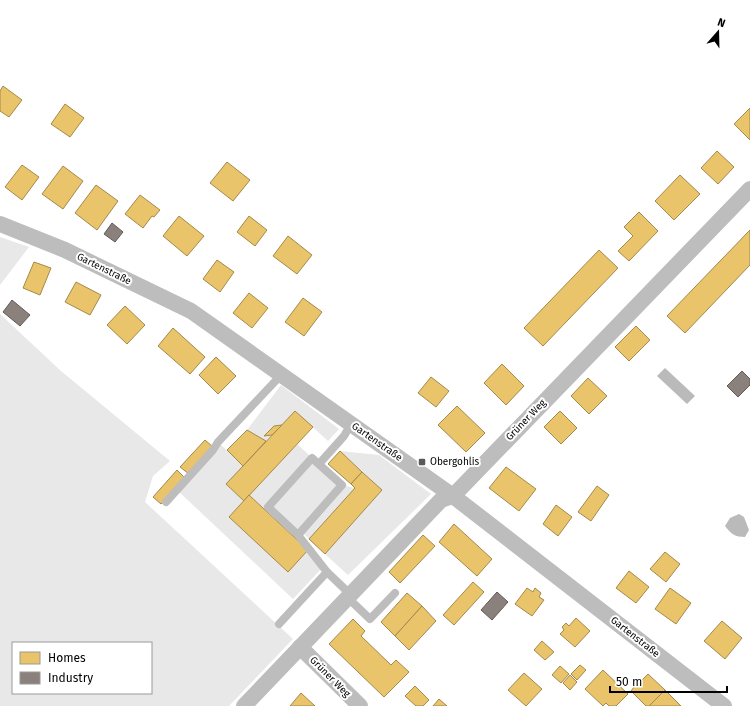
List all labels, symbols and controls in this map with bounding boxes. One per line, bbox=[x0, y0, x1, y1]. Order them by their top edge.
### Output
north arrow bbox=[698, 12, 738, 52]
text: N bbox=[716, 16, 727, 30]
street label: Gartenstraße bbox=[75, 251, 133, 287]
street label: Grüner Weg bbox=[503, 396, 549, 443]
street label: Gartenstraße bbox=[349, 420, 405, 464]
place label: Obergohlis bbox=[430, 456, 480, 468]
marker: Obergohlis bbox=[417, 457, 427, 467]
street label: Gartenstraße bbox=[608, 614, 662, 660]
legend bbox=[12, 642, 152, 694]
text: Homes bbox=[48, 651, 86, 665]
street label: Grüner Weg bbox=[307, 654, 353, 700]
scale bar bbox=[610, 668, 727, 694]
text: Industry bbox=[48, 671, 93, 685]
text: 50 m bbox=[616, 675, 642, 689]

